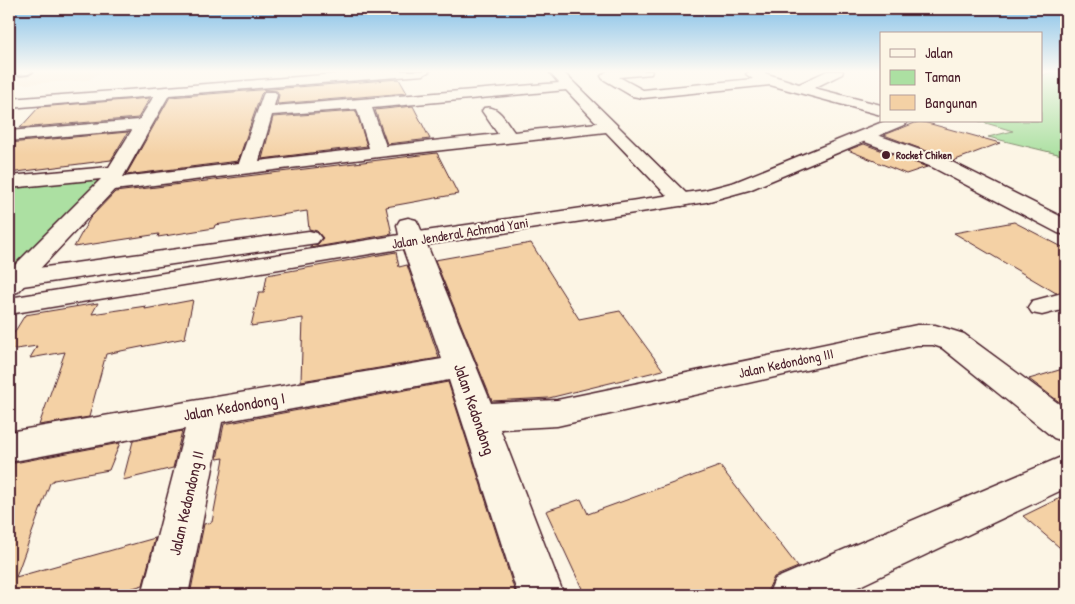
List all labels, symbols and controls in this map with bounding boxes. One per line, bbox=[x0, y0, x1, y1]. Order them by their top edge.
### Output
legend bbox=[880, 32, 1042, 122]
text: Jalan bbox=[925, 42, 953, 63]
text: Taman bbox=[925, 66, 961, 87]
text: Bangunan bbox=[925, 92, 978, 113]
place label: Rocket Chiken bbox=[896, 148, 952, 162]
marker: Rocket Chiken bbox=[880, 149, 892, 161]
street label: Jalan Jenderal Achmad Yani bbox=[390, 212, 530, 253]
street label: Jalan Kedondong III bbox=[737, 343, 835, 383]
street label: Jalan Kedondong bbox=[449, 360, 501, 458]
street label: Jalan Kedondong I bbox=[181, 386, 287, 426]
street label: Jalan Kedondong II bbox=[163, 449, 209, 557]

